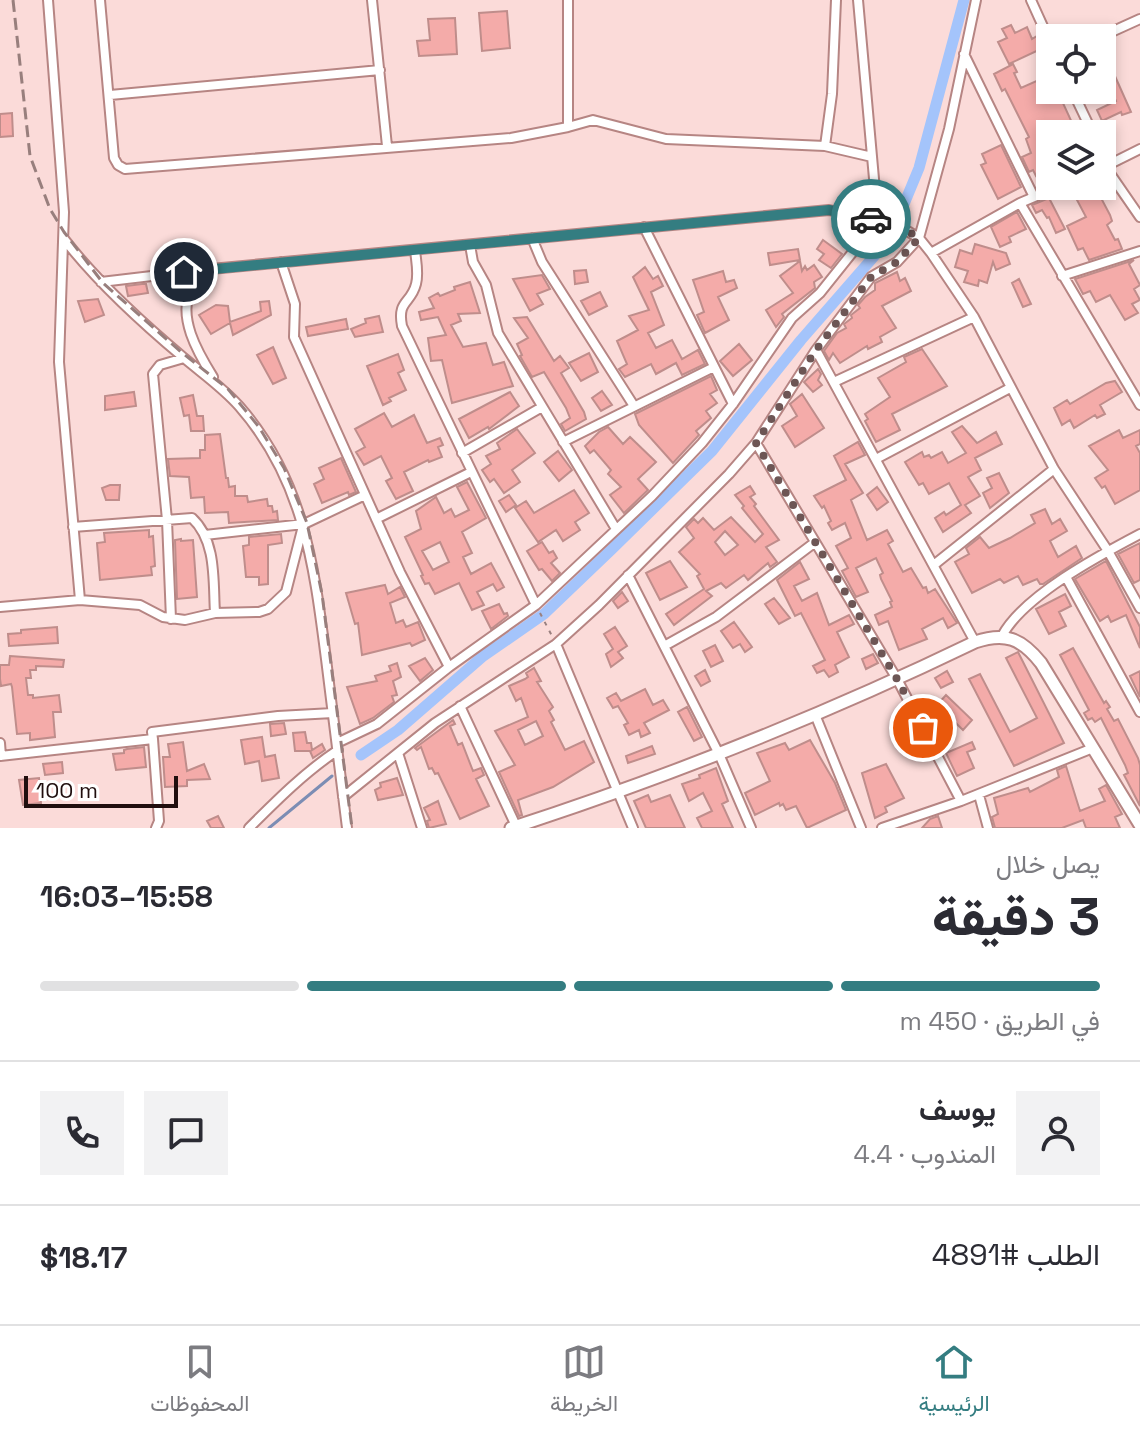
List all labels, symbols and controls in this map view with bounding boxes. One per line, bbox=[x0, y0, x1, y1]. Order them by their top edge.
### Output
map controls bbox=[1036, 24, 1116, 200]
button: locate bbox=[1036, 24, 1116, 104]
button: layers bbox=[1036, 120, 1116, 200]
courier bbox=[831, 179, 911, 259]
icon: car bbox=[849, 197, 893, 241]
pin bbox=[150, 238, 218, 306]
icon: home bbox=[162, 250, 206, 294]
pin bbox=[889, 694, 957, 762]
icon: bag bbox=[901, 706, 945, 750]
scale bar bbox=[24, 772, 178, 808]
text: 100 m bbox=[36, 776, 98, 804]
text: يصل خلال bbox=[996, 847, 1100, 881]
text: 15:58–16:03 bbox=[40, 877, 213, 916]
text: 3 دقيقة bbox=[932, 884, 1100, 950]
text: في الطريق · 450 m bbox=[900, 1004, 1100, 1038]
text: يوسف bbox=[919, 1090, 996, 1129]
button: phone bbox=[40, 1091, 124, 1175]
button: chat bbox=[144, 1091, 228, 1175]
button: person bbox=[1016, 1091, 1100, 1175]
text: المندوب · 4.4 bbox=[853, 1137, 996, 1171]
text: الطلب #4891 bbox=[932, 1235, 1100, 1274]
text: $18.17 bbox=[40, 1238, 127, 1277]
tab: المحفوظات bbox=[150, 1340, 249, 1423]
tab: الخريطة bbox=[550, 1340, 618, 1423]
tab: الرئيسية bbox=[919, 1340, 990, 1423]

